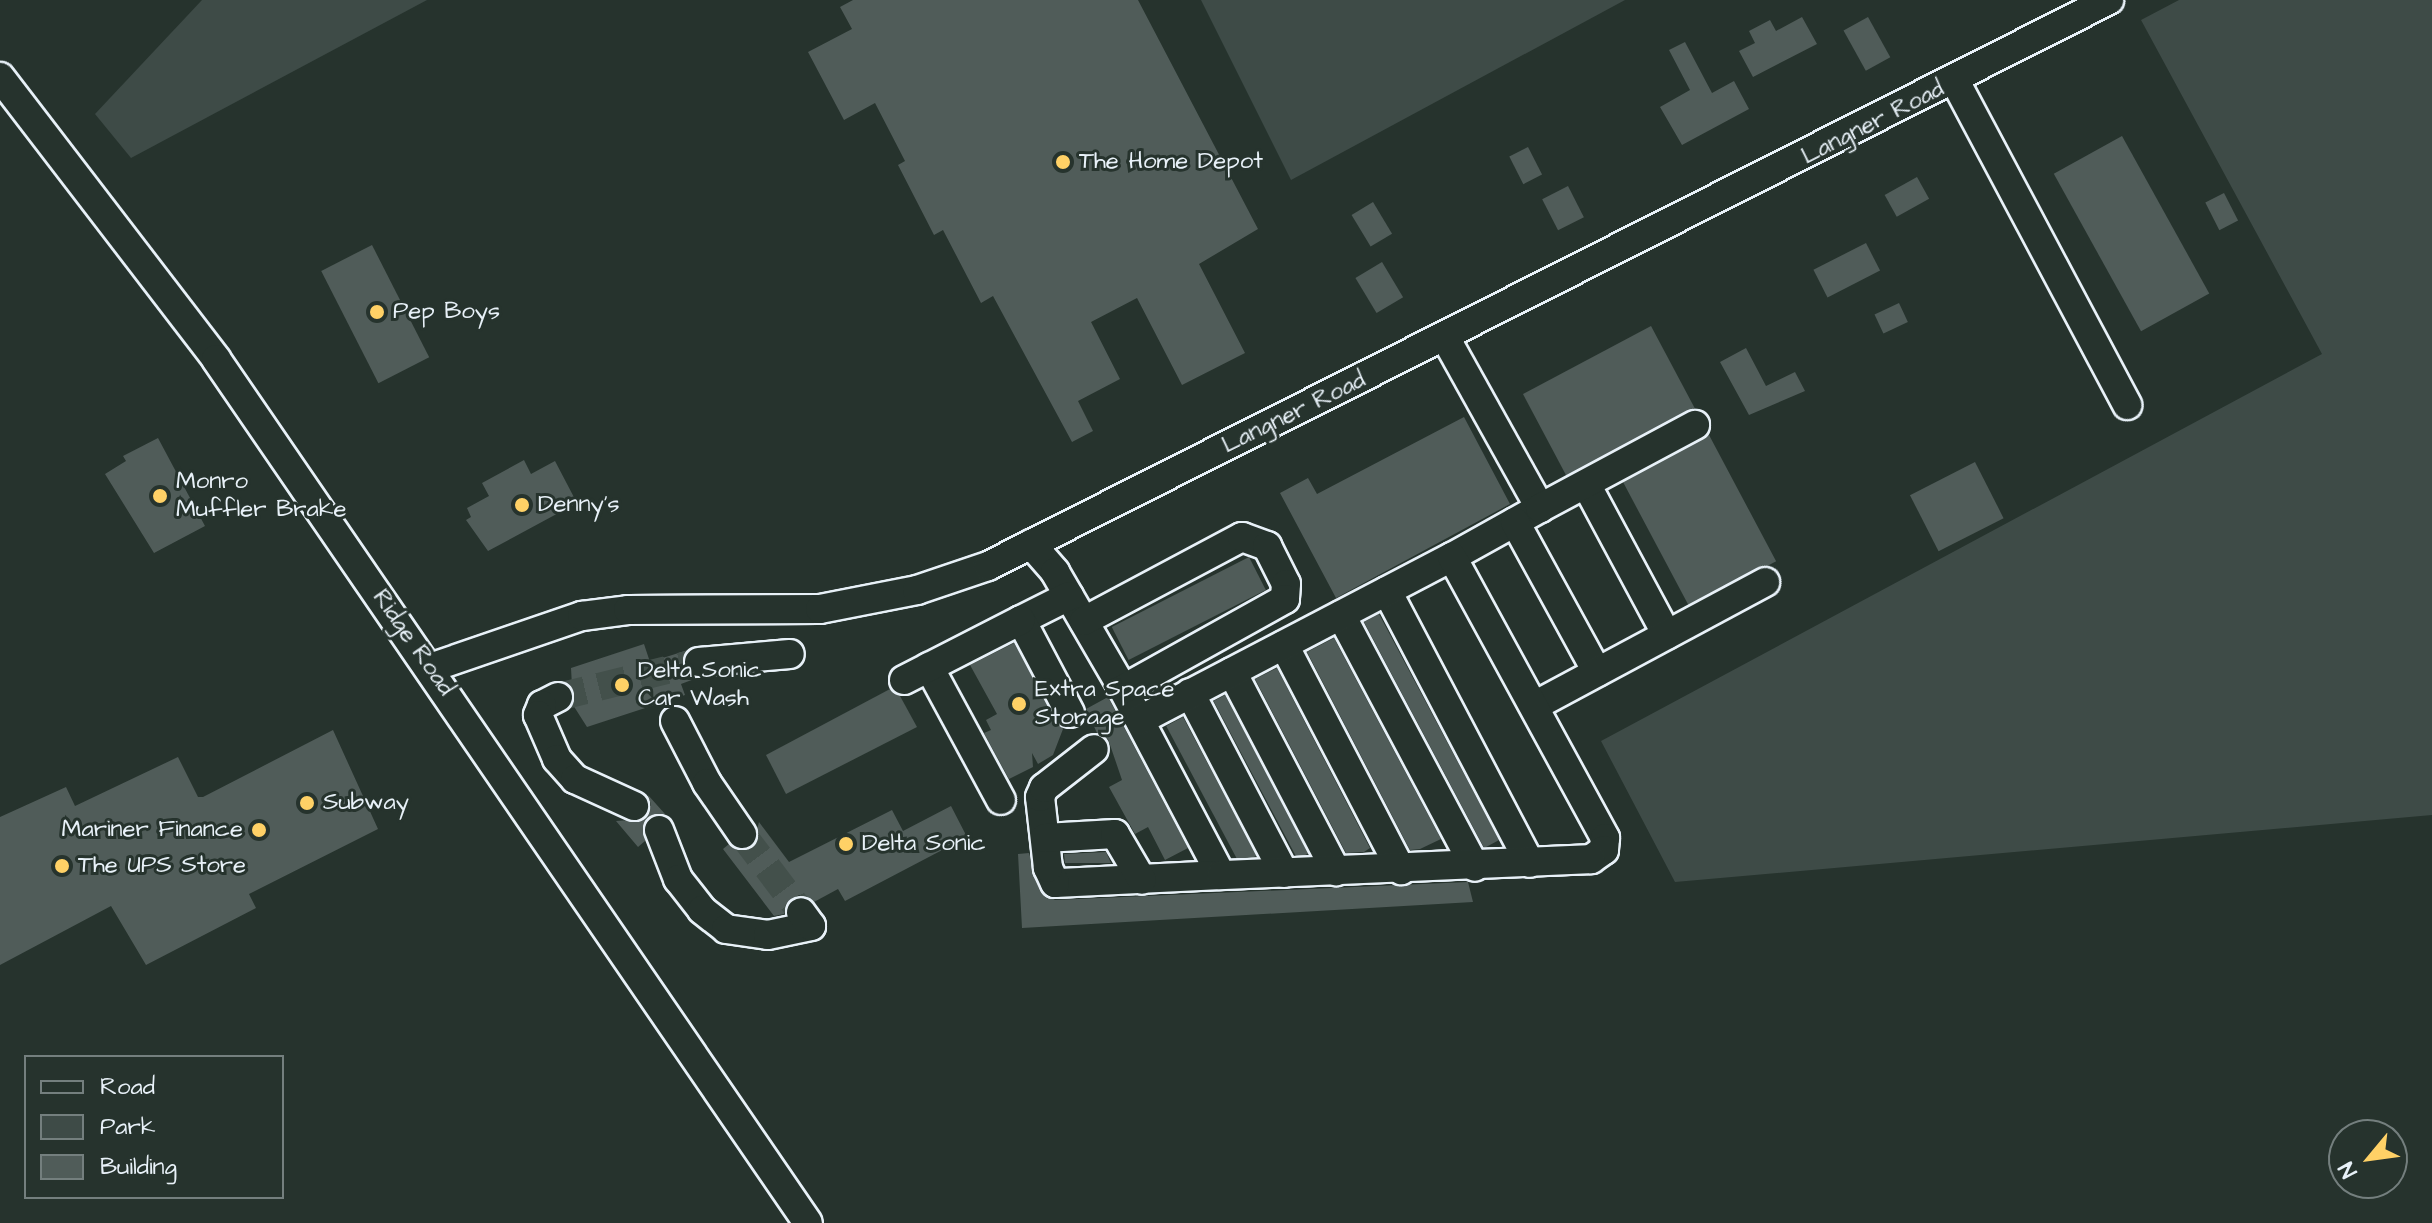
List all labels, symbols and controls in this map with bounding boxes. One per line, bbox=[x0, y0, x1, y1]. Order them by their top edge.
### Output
street label: Langner Road bbox=[1797, 75, 1949, 171]
place label: The Home Depot bbox=[1079, 148, 1263, 176]
marker: The Home Depot bbox=[1054, 153, 1072, 171]
place label: Pep Boys bbox=[393, 298, 500, 326]
marker: Pep Boys bbox=[368, 303, 386, 321]
street label: Langner Road bbox=[1218, 366, 1370, 460]
place label: Monro Muffler Brake bbox=[176, 468, 346, 524]
marker: Monro Muffler Brake bbox=[151, 487, 169, 505]
place label: Denny's bbox=[538, 491, 620, 519]
marker: Denny's bbox=[513, 496, 531, 514]
street label: Ridge Road bbox=[366, 584, 460, 702]
place label: Delta Sonic Car Wash bbox=[638, 657, 762, 713]
marker: Delta Sonic Car Wash bbox=[613, 676, 631, 694]
place label: Extra Space Storage bbox=[1035, 676, 1174, 732]
marker: Extra Space Storage bbox=[1010, 695, 1028, 713]
place label: Subway bbox=[323, 789, 409, 817]
marker: Subway bbox=[298, 794, 316, 812]
place label: Mariner Finance bbox=[62, 816, 243, 844]
marker: Mariner Finance bbox=[250, 821, 268, 839]
place label: Delta Sonic bbox=[862, 830, 986, 858]
marker: Delta Sonic bbox=[837, 835, 855, 853]
place label: The UPS Store bbox=[78, 852, 246, 880]
marker: The UPS Store bbox=[53, 857, 71, 875]
legend bbox=[24, 1055, 284, 1199]
text: Road bbox=[100, 1070, 155, 1104]
text: Park bbox=[100, 1110, 156, 1144]
north arrow bbox=[2328, 1119, 2408, 1199]
text: Building bbox=[100, 1150, 177, 1184]
text: N bbox=[2331, 1156, 2365, 1183]

